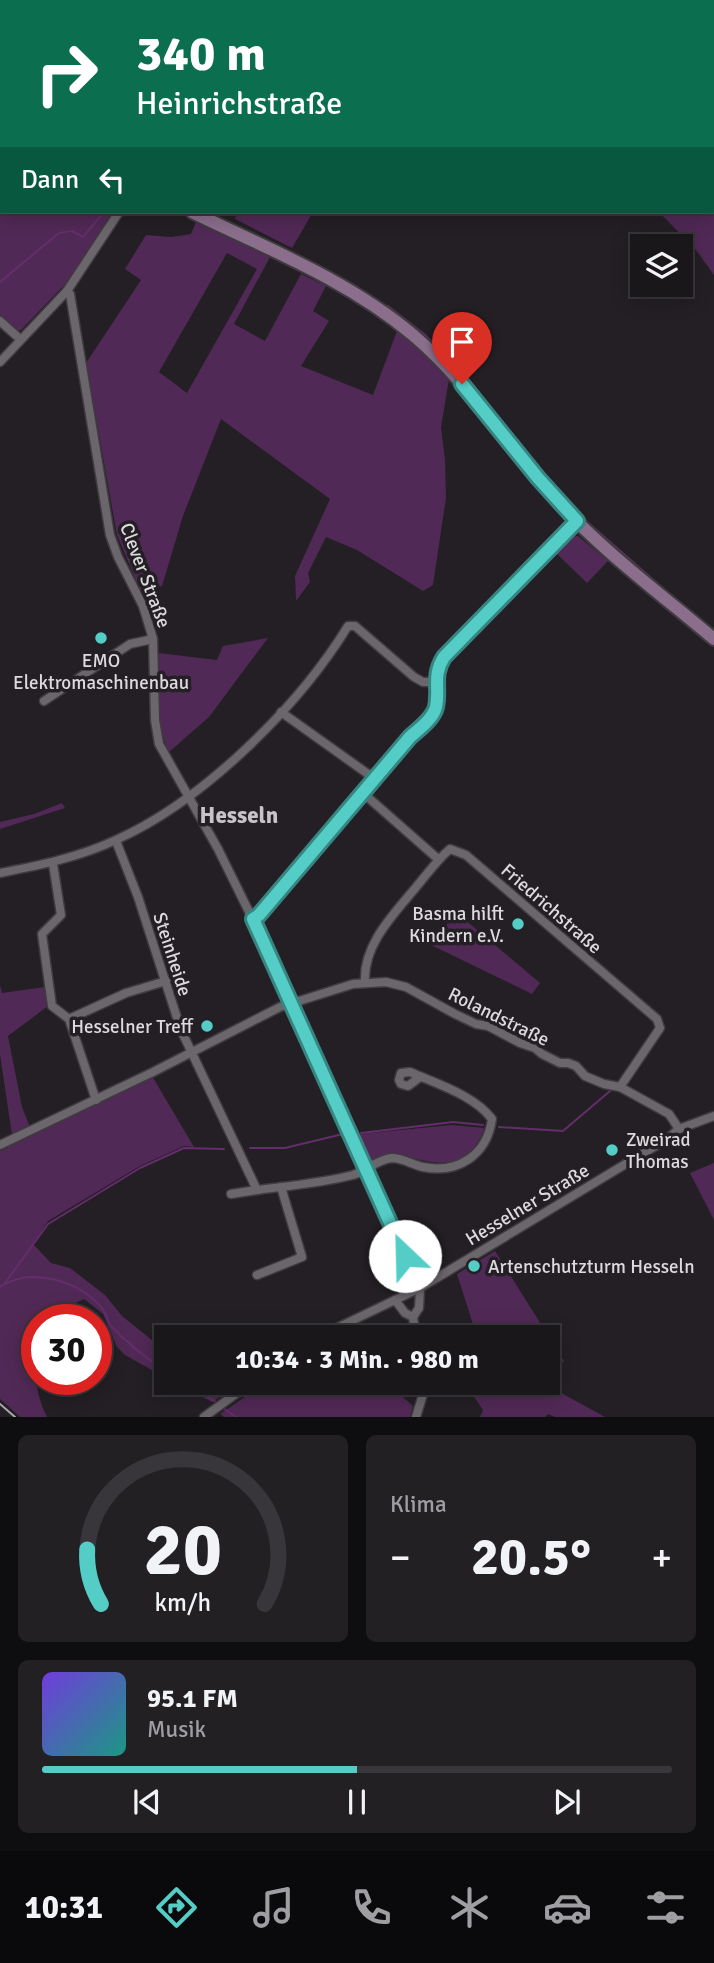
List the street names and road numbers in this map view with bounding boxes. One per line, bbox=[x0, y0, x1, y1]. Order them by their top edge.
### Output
street label: Clever Straße bbox=[114, 520, 176, 631]
street label: Friedrichstraße bbox=[496, 858, 607, 959]
street label: Steinheide bbox=[147, 909, 197, 999]
street label: Rolandstraße bbox=[444, 982, 553, 1052]
street label: Hesselner Straße bbox=[461, 1158, 594, 1251]

